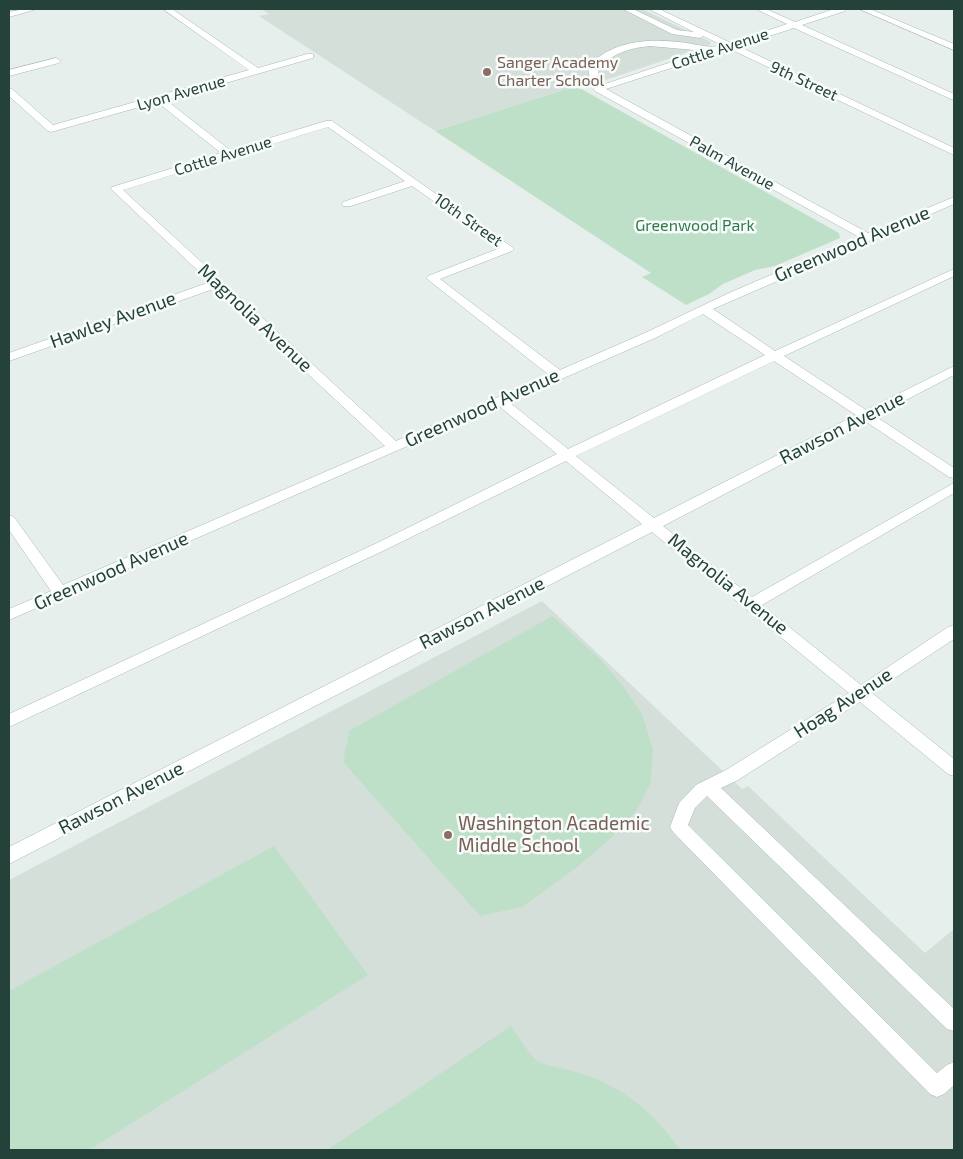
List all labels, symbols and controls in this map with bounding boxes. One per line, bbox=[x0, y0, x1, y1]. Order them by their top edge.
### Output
street label: Cottle Avenue bbox=[669, 24, 771, 74]
place label: Sanger Academy Charter School bbox=[497, 53, 618, 91]
street label: 9th Street bbox=[767, 57, 841, 105]
marker: Sanger Academy Charter School bbox=[481, 66, 493, 78]
street label: Lyon Avenue bbox=[135, 71, 227, 115]
street label: Cottle Avenue bbox=[172, 132, 274, 180]
street label: Palm Avenue bbox=[686, 132, 778, 194]
street label: 10th Street bbox=[430, 189, 506, 251]
street label: Greenwood Avenue bbox=[771, 201, 933, 287]
park label: Greenwood Park bbox=[635, 216, 755, 236]
street label: Magnolia Avenue bbox=[193, 259, 317, 377]
street label: Hawley Avenue bbox=[47, 287, 179, 353]
street label: Greenwood Avenue bbox=[401, 364, 563, 452]
street label: Rawson Avenue bbox=[776, 387, 908, 469]
street label: Greenwood Avenue bbox=[30, 527, 192, 615]
street label: Magnolia Avenue bbox=[663, 529, 793, 639]
street label: Rawson Avenue bbox=[416, 572, 548, 654]
street label: Hoag Avenue bbox=[790, 663, 896, 743]
street label: Rawson Avenue bbox=[55, 757, 187, 839]
place label: Washington Academic Middle School bbox=[458, 813, 650, 857]
marker: Washington Academic Middle School bbox=[442, 829, 454, 841]

